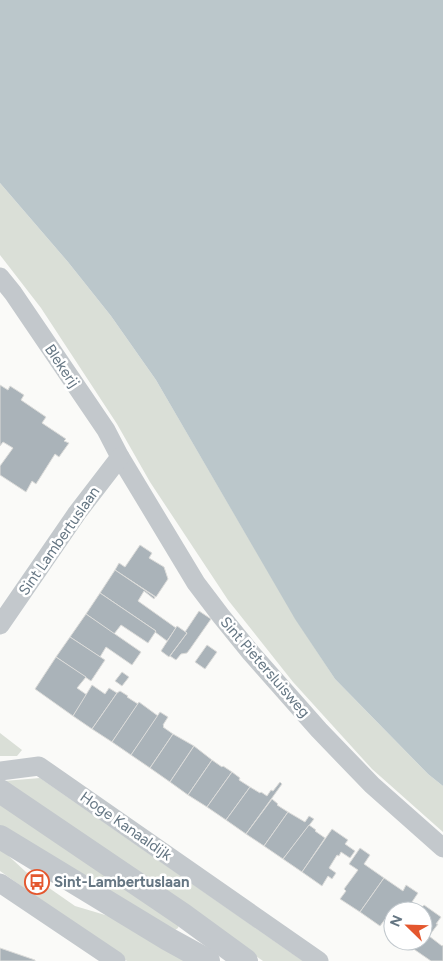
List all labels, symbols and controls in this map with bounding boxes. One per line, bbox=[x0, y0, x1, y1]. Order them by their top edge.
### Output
street label: Blekerij bbox=[41, 341, 83, 391]
street label: Sint Lambertuslaan bbox=[15, 483, 103, 599]
street label: Sint Pietersluisweg bbox=[216, 613, 314, 721]
street label: Hoge Kanaaldijk bbox=[77, 788, 176, 865]
bus stop icon: Sint-Lambertuslaan bbox=[24, 869, 50, 895]
place label: Sint-Lambertuslaan bbox=[54, 873, 190, 891]
north arrow bbox=[383, 901, 433, 951]
text: N bbox=[387, 913, 406, 929]

